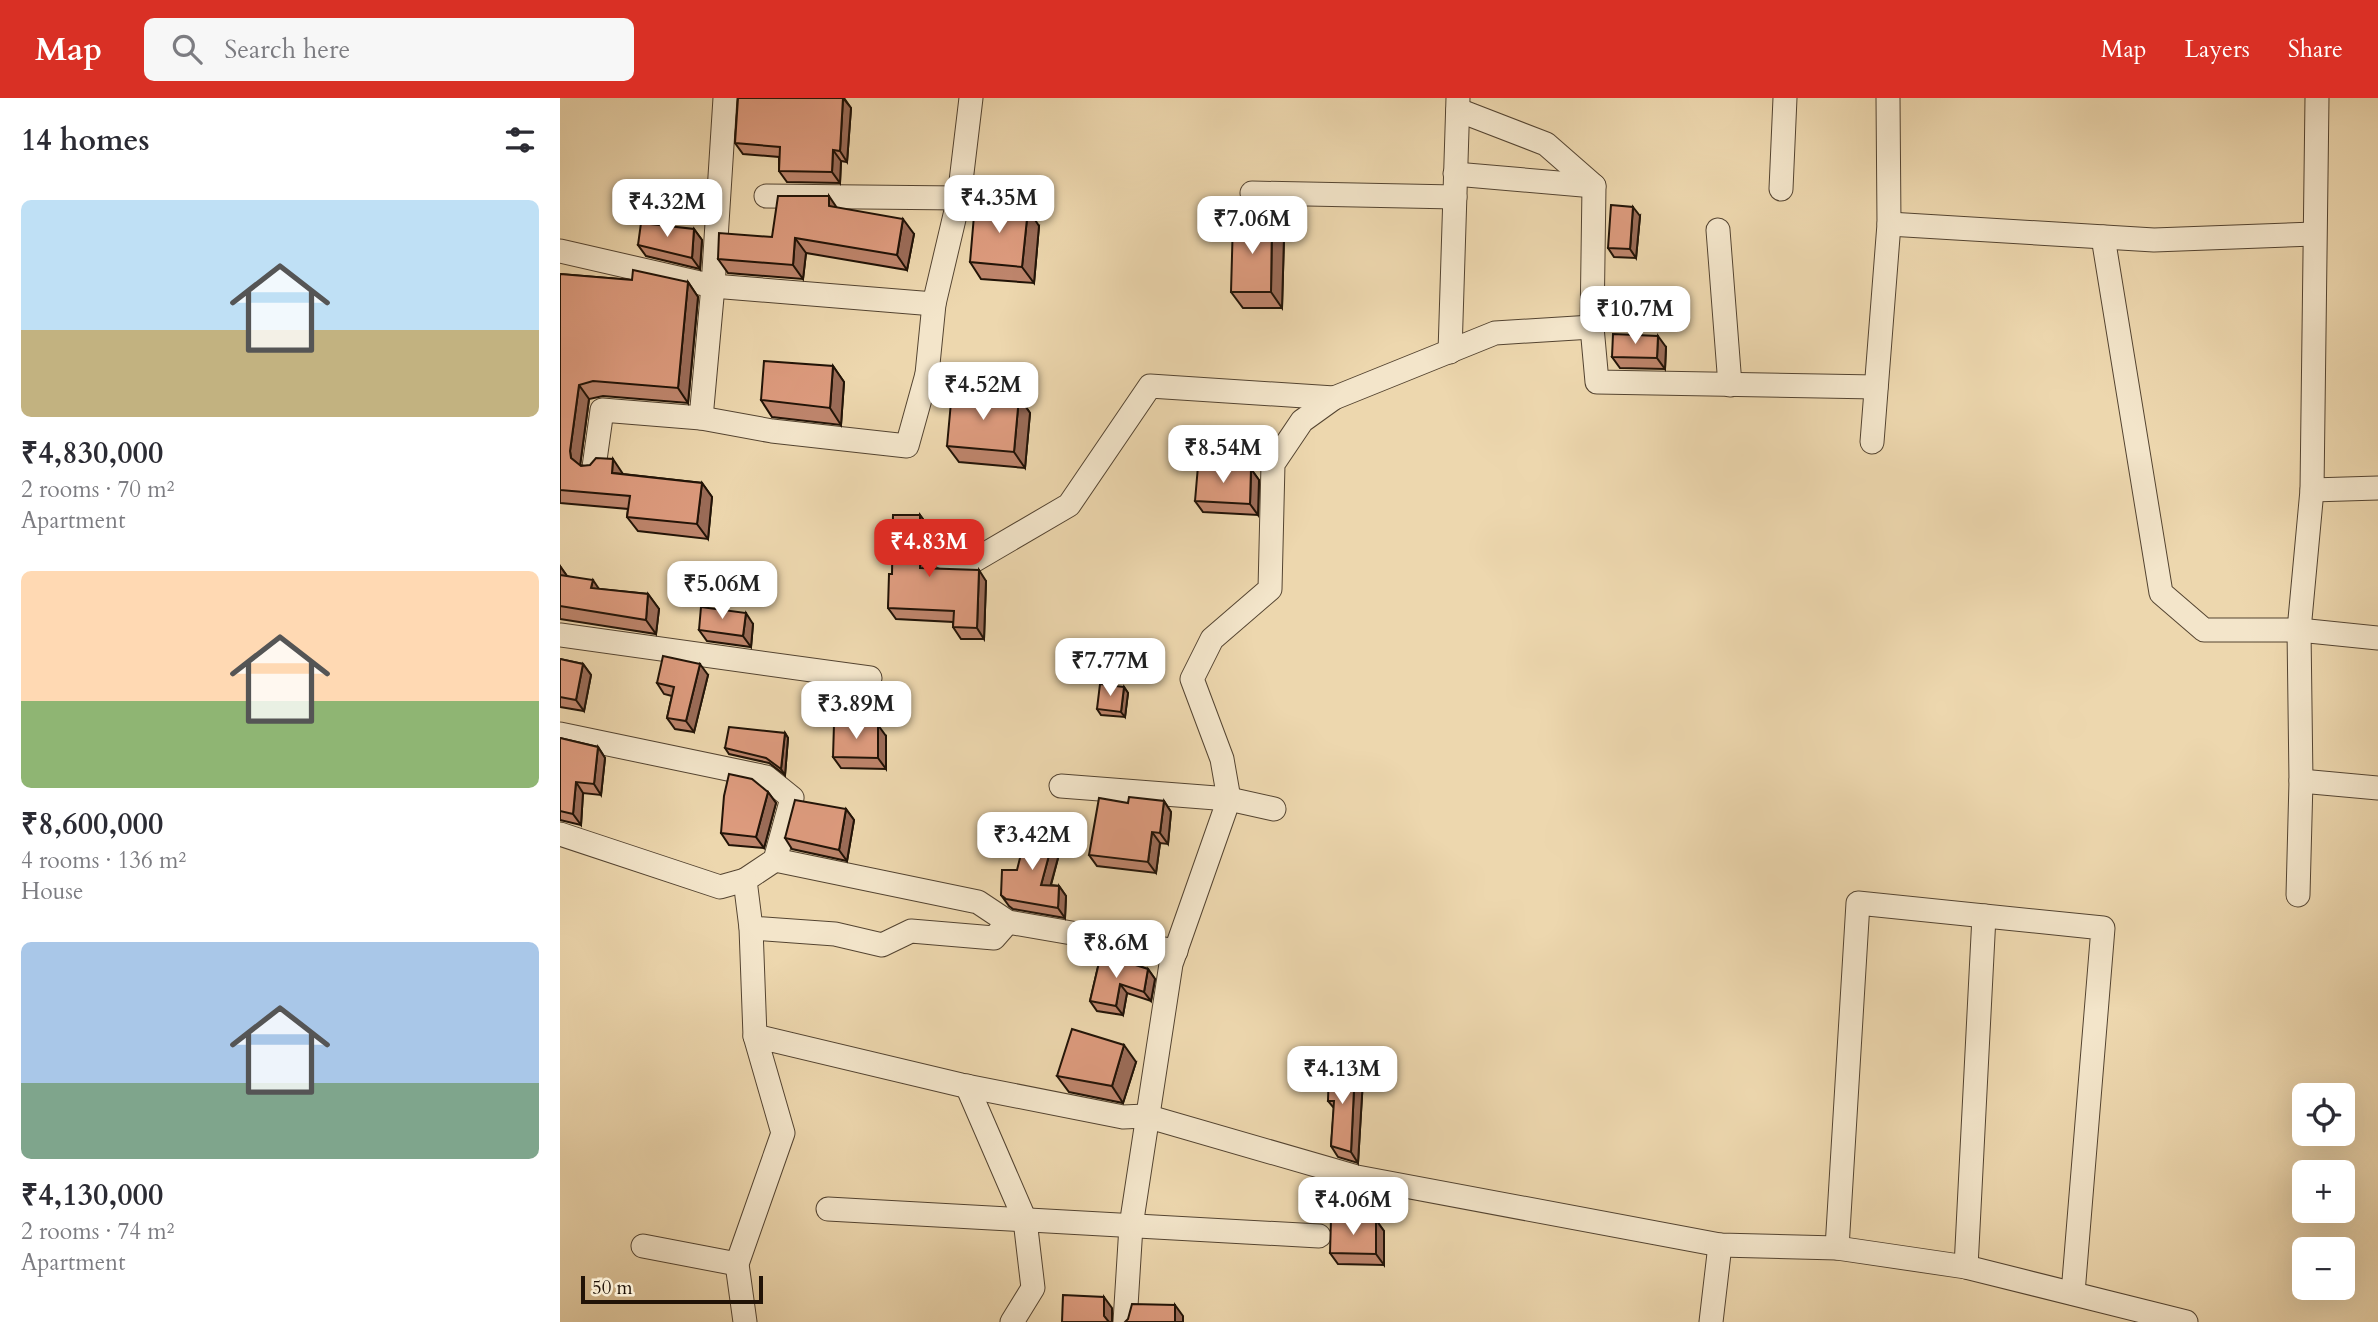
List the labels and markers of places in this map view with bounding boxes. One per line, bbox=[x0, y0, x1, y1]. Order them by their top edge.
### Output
pin: ₹4.35M bbox=[942, 176, 1056, 235]
pin: ₹4.32M bbox=[610, 180, 724, 239]
pin: ₹7.06M bbox=[1195, 197, 1309, 256]
pin: ₹10.7M bbox=[1578, 286, 1692, 346]
pin: ₹4.52M bbox=[926, 362, 1040, 422]
pin: ₹8.54M bbox=[1166, 426, 1280, 485]
pin: ₹4.83M bbox=[872, 519, 986, 579]
pin: ₹5.06M bbox=[665, 561, 779, 621]
pin: ₹7.77M bbox=[1053, 638, 1167, 698]
pin: ₹3.89M bbox=[799, 682, 913, 741]
pin: ₹3.42M bbox=[975, 812, 1089, 872]
pin: ₹8.6M bbox=[1067, 920, 1165, 980]
pin: ₹4.13M bbox=[1285, 1046, 1399, 1106]
pin: ₹4.06M bbox=[1296, 1178, 1410, 1237]

